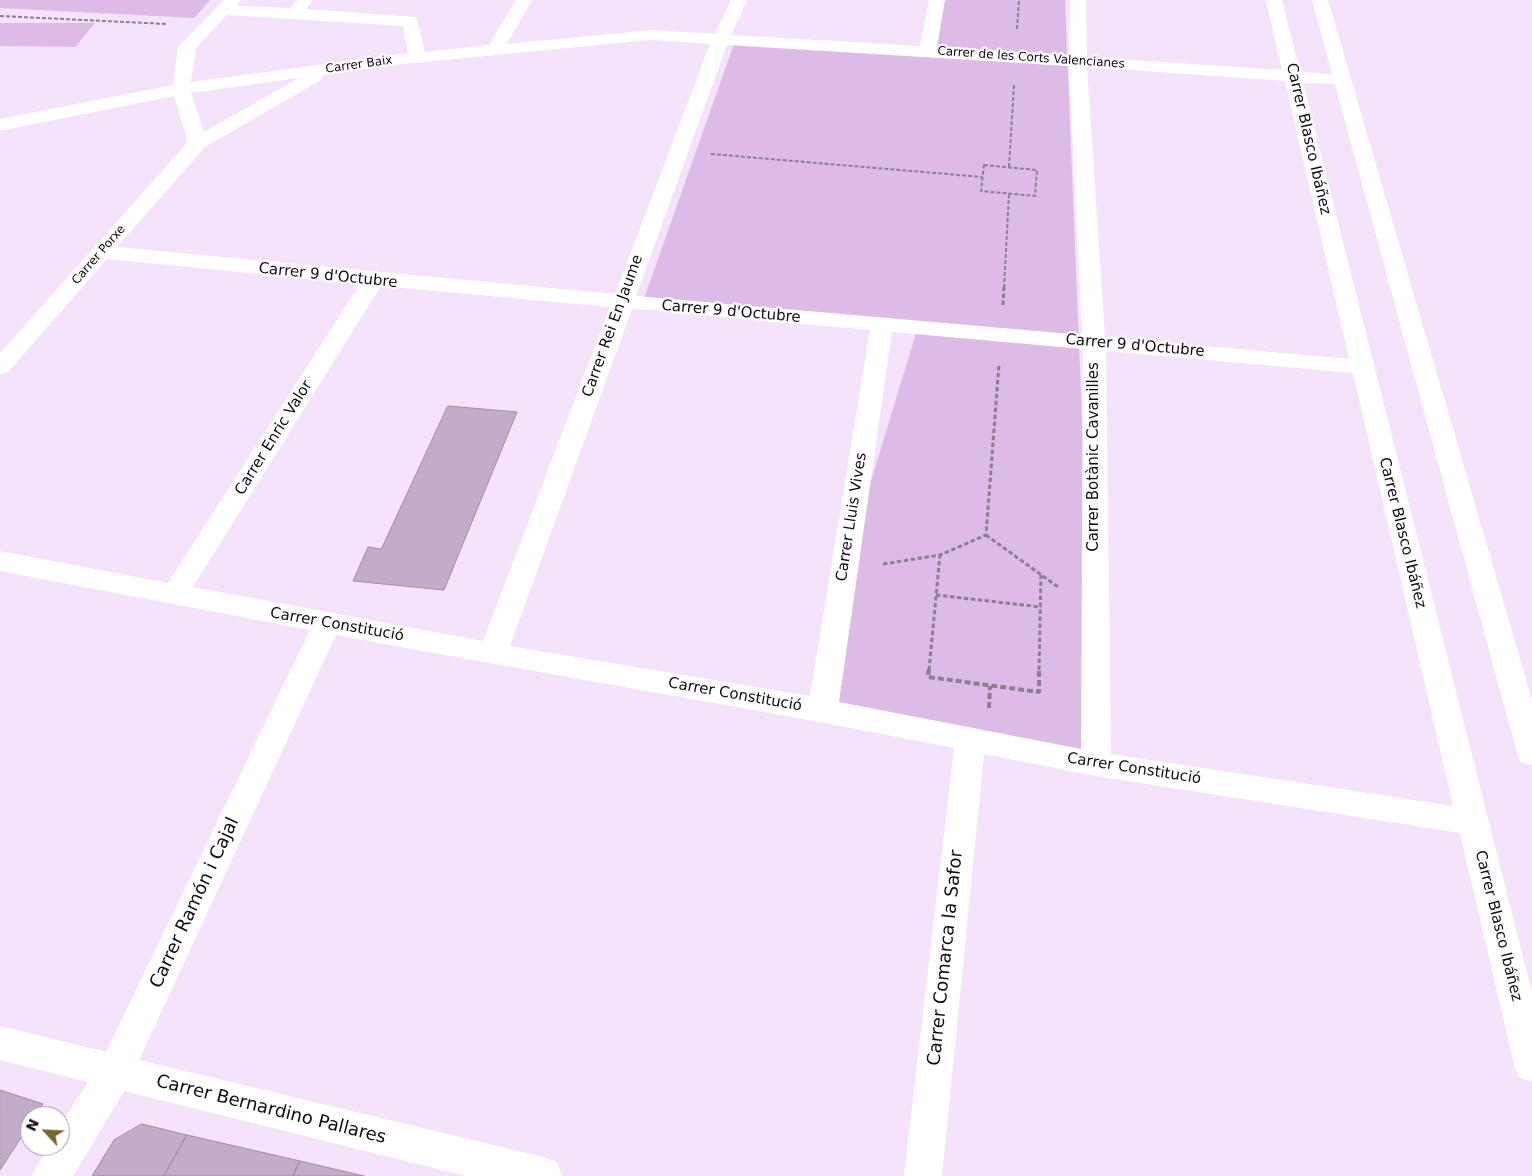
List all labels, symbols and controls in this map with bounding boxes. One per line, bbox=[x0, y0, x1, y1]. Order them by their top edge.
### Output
street label: Carrer de les Corts Valencianes bbox=[937, 44, 1125, 72]
street label: Carrer Baix bbox=[325, 53, 393, 77]
street label: Carrer Blasco Ibáñez bbox=[1282, 61, 1334, 217]
street label: Carrer Porxe bbox=[69, 222, 129, 288]
street label: Carrer Rei En Jaume bbox=[579, 252, 647, 400]
street label: Carrer 9 d'Octubre bbox=[258, 260, 398, 292]
street label: Carrer 9 d'Octubre bbox=[661, 297, 801, 327]
street label: Carrer 9 d'Octubre bbox=[1065, 331, 1205, 361]
street label: Carrer Botànic Cavanilles bbox=[1085, 362, 1103, 552]
street label: Carrer Enric Valor bbox=[231, 377, 317, 499]
street label: Carrer Lluis Vives bbox=[833, 451, 871, 583]
street label: Carrer Blasco Ibáñez bbox=[1375, 456, 1429, 610]
street label: Carrer Constitució bbox=[269, 604, 405, 646]
street label: Carrer Constitució bbox=[667, 674, 803, 716]
street label: Carrer Constitució bbox=[1066, 750, 1202, 788]
street label: Carrer Ramón i Cajal bbox=[146, 814, 244, 992]
street label: Carrer Comarca la Safor bbox=[924, 849, 968, 1067]
street label: Carrer Blasco Ibáñez bbox=[1471, 849, 1525, 1003]
street label: Carrer Bernardino Pallares bbox=[154, 1071, 388, 1149]
north arrow bbox=[20, 1106, 70, 1156]
text: N bbox=[23, 1116, 42, 1134]

